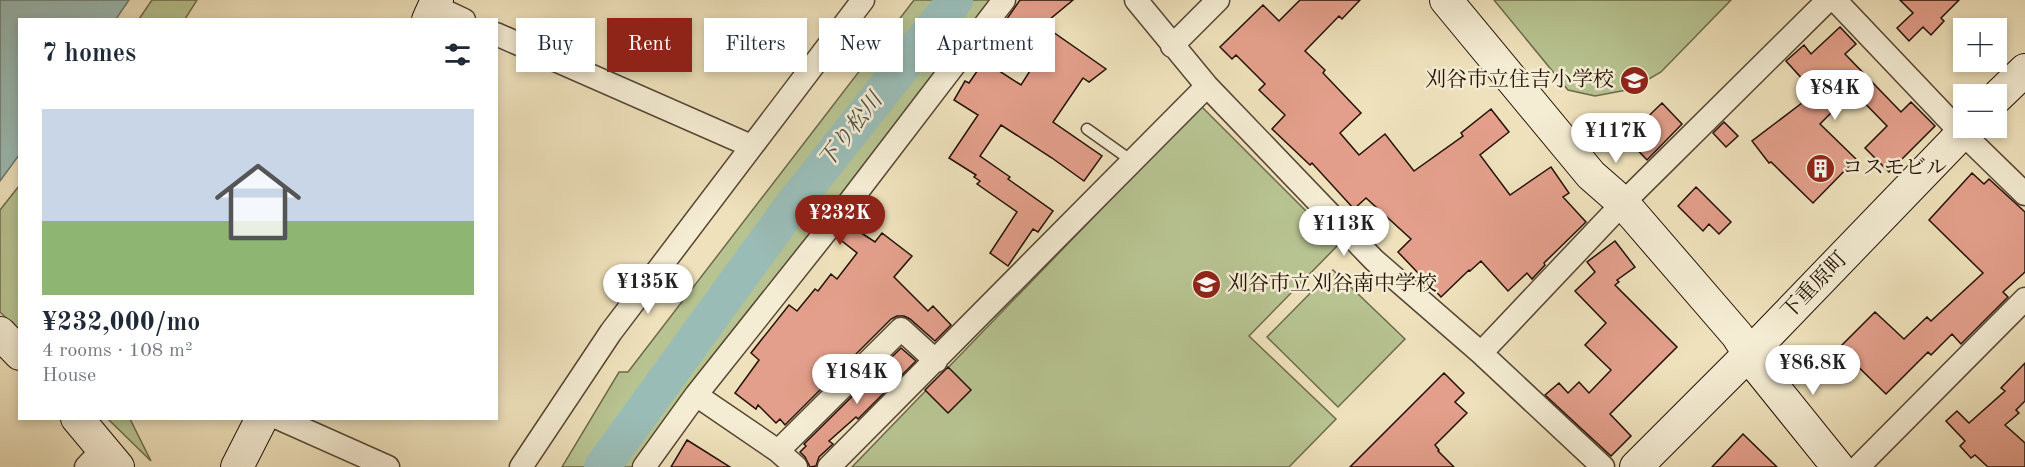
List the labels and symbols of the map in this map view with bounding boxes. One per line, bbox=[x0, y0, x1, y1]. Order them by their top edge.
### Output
school or university icon: 刈谷市立住吉小学校 bbox=[1619, 64, 1651, 96]
place label: 刈谷市立住吉小学校 bbox=[1425, 68, 1614, 91]
pin: ¥84K bbox=[1799, 70, 1871, 121]
water label: 下り松川 bbox=[814, 87, 888, 172]
pin: ¥117K bbox=[1574, 113, 1658, 164]
building icon: コスモビル bbox=[1805, 152, 1837, 184]
place label: コスモビル bbox=[1842, 157, 1947, 179]
pin: ¥232K bbox=[798, 195, 882, 246]
pin: ¥113K bbox=[1302, 206, 1386, 257]
street label: 下重原町 bbox=[1777, 247, 1852, 324]
pin: ¥135K bbox=[606, 264, 690, 315]
school or university icon: 刈谷市立刈谷南中学校 bbox=[1190, 268, 1222, 300]
place label: 刈谷市立刈谷南中学校 bbox=[1227, 272, 1437, 295]
pin: ¥86.8K bbox=[1764, 345, 1862, 396]
pin: ¥184K bbox=[815, 354, 899, 405]

